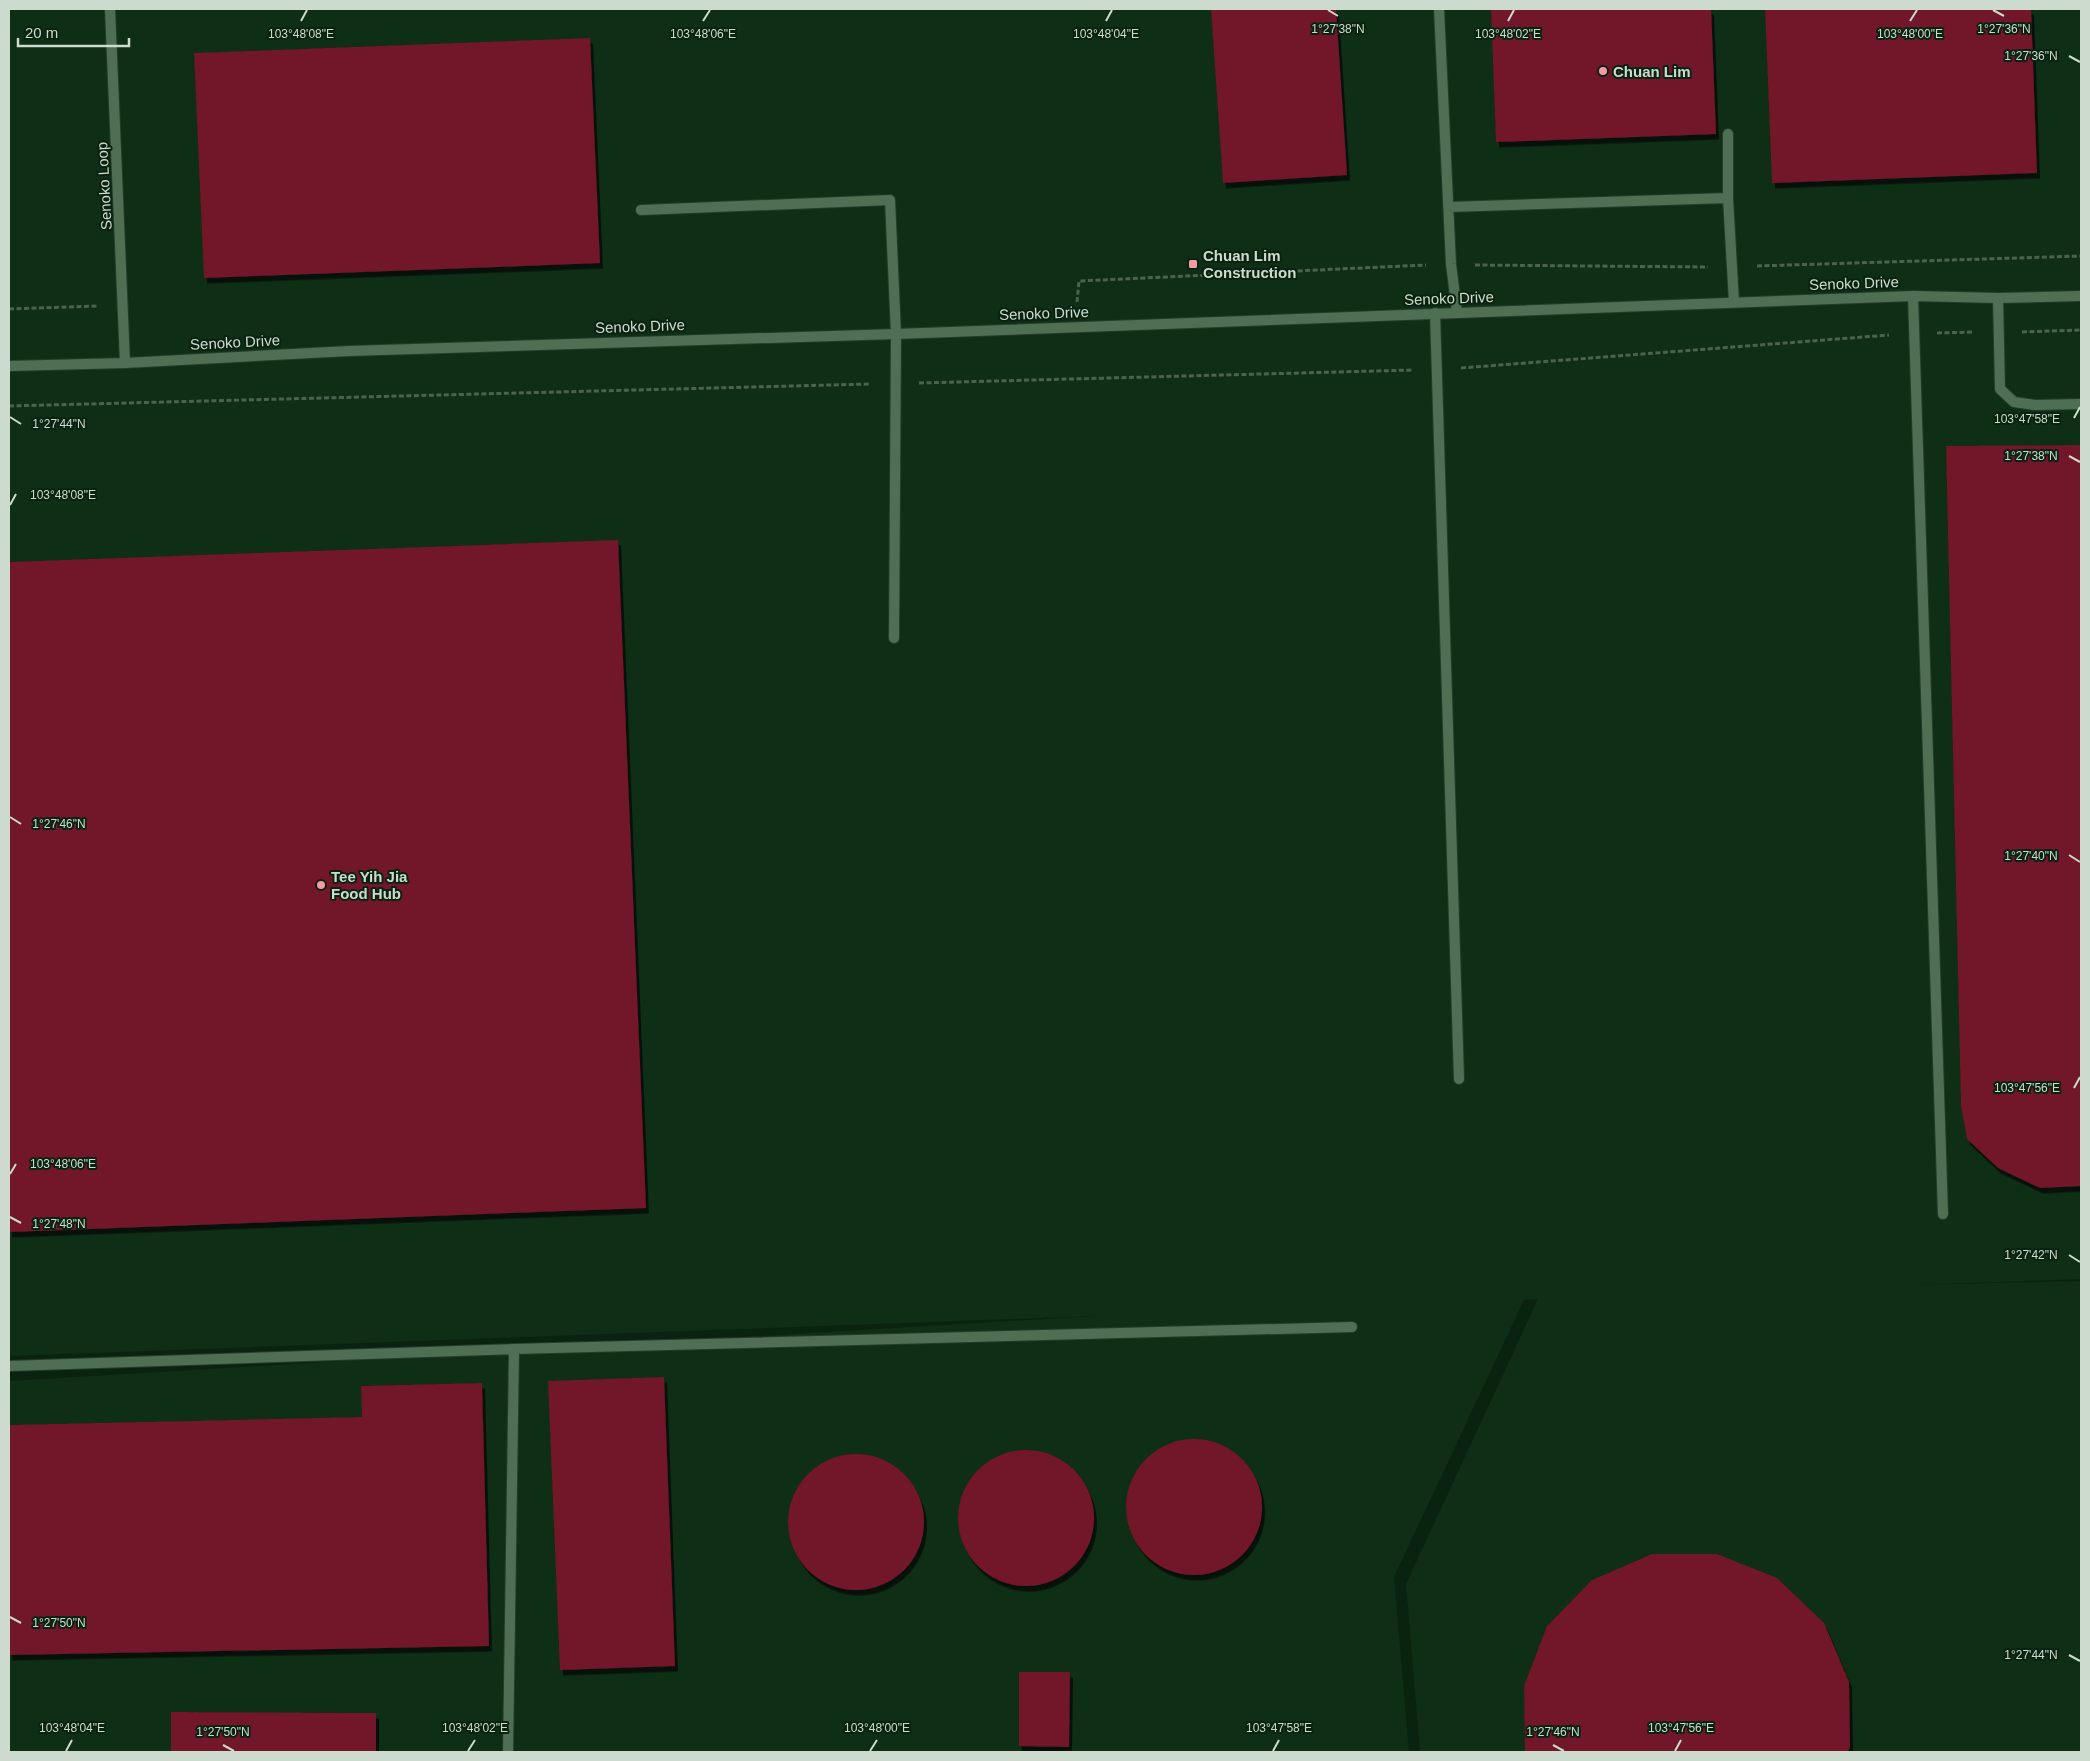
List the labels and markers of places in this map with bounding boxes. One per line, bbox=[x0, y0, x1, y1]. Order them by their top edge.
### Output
place label: Chuan Lim bbox=[1613, 63, 1691, 80]
marker: Chuan Lim bbox=[1597, 65, 1609, 77]
place label: Chuan Lim Construction bbox=[1203, 247, 1296, 281]
marker: Chuan Lim Construction bbox=[1187, 258, 1199, 270]
place label: Tee Yih Jia Food Hub bbox=[331, 868, 408, 902]
marker: Tee Yih Jia Food Hub bbox=[315, 879, 327, 891]

